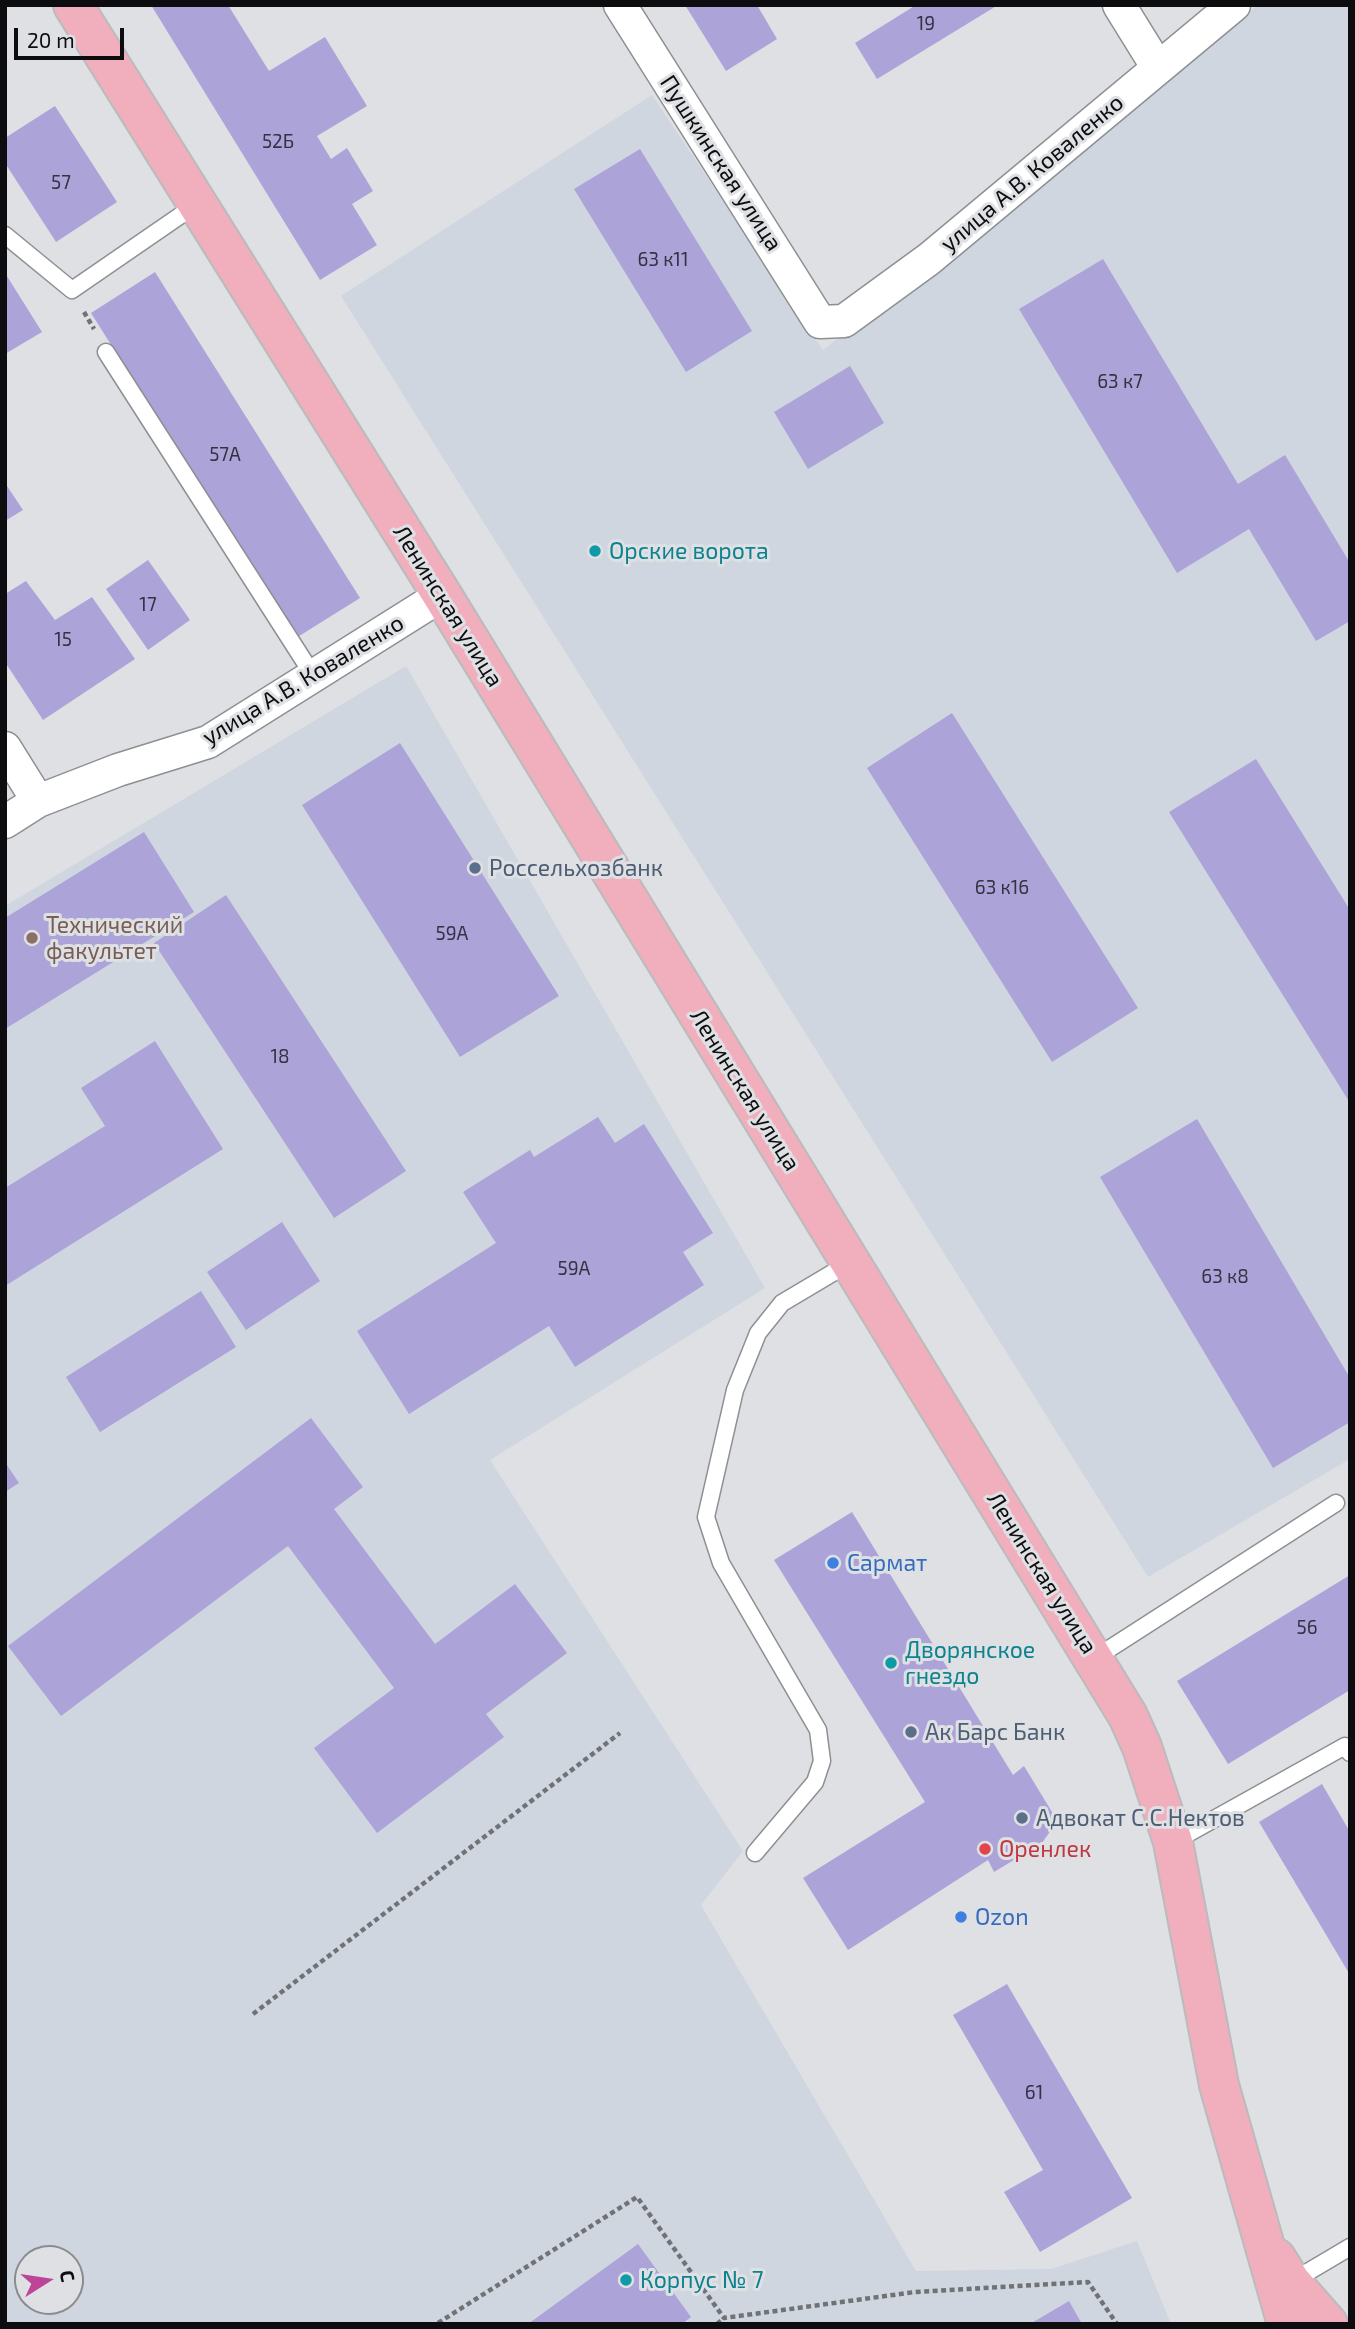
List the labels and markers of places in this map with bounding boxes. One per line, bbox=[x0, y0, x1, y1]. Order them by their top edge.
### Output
place label: Орские ворота bbox=[609, 537, 769, 565]
marker: Орские ворота bbox=[587, 543, 603, 559]
place label: Россельхозбанк bbox=[489, 854, 663, 882]
marker: Россельхозбанк bbox=[467, 860, 483, 876]
place label: Технический факультет bbox=[46, 911, 183, 965]
marker: Технический факультет bbox=[24, 930, 40, 946]
place label: Сармат bbox=[847, 1549, 927, 1577]
marker: Сармат bbox=[825, 1555, 841, 1571]
place label: Дворянское гнездо bbox=[905, 1636, 1035, 1690]
marker: Дворянское гнездо bbox=[883, 1655, 899, 1671]
place label: Ак Барс Банк bbox=[925, 1718, 1065, 1746]
marker: Ак Барс Банк bbox=[903, 1724, 919, 1740]
place label: Адвокат С.С.Нектов bbox=[1036, 1804, 1245, 1832]
marker: Адвокат С.С.Нектов bbox=[1014, 1810, 1030, 1826]
place label: Оренлек bbox=[999, 1835, 1091, 1863]
marker: Оренлек bbox=[977, 1841, 993, 1857]
place label: Ozon bbox=[975, 1903, 1028, 1931]
marker: Ozon bbox=[953, 1909, 969, 1925]
place label: Корпус № 7 bbox=[640, 2266, 763, 2294]
marker: Корпус № 7 bbox=[618, 2272, 634, 2288]

